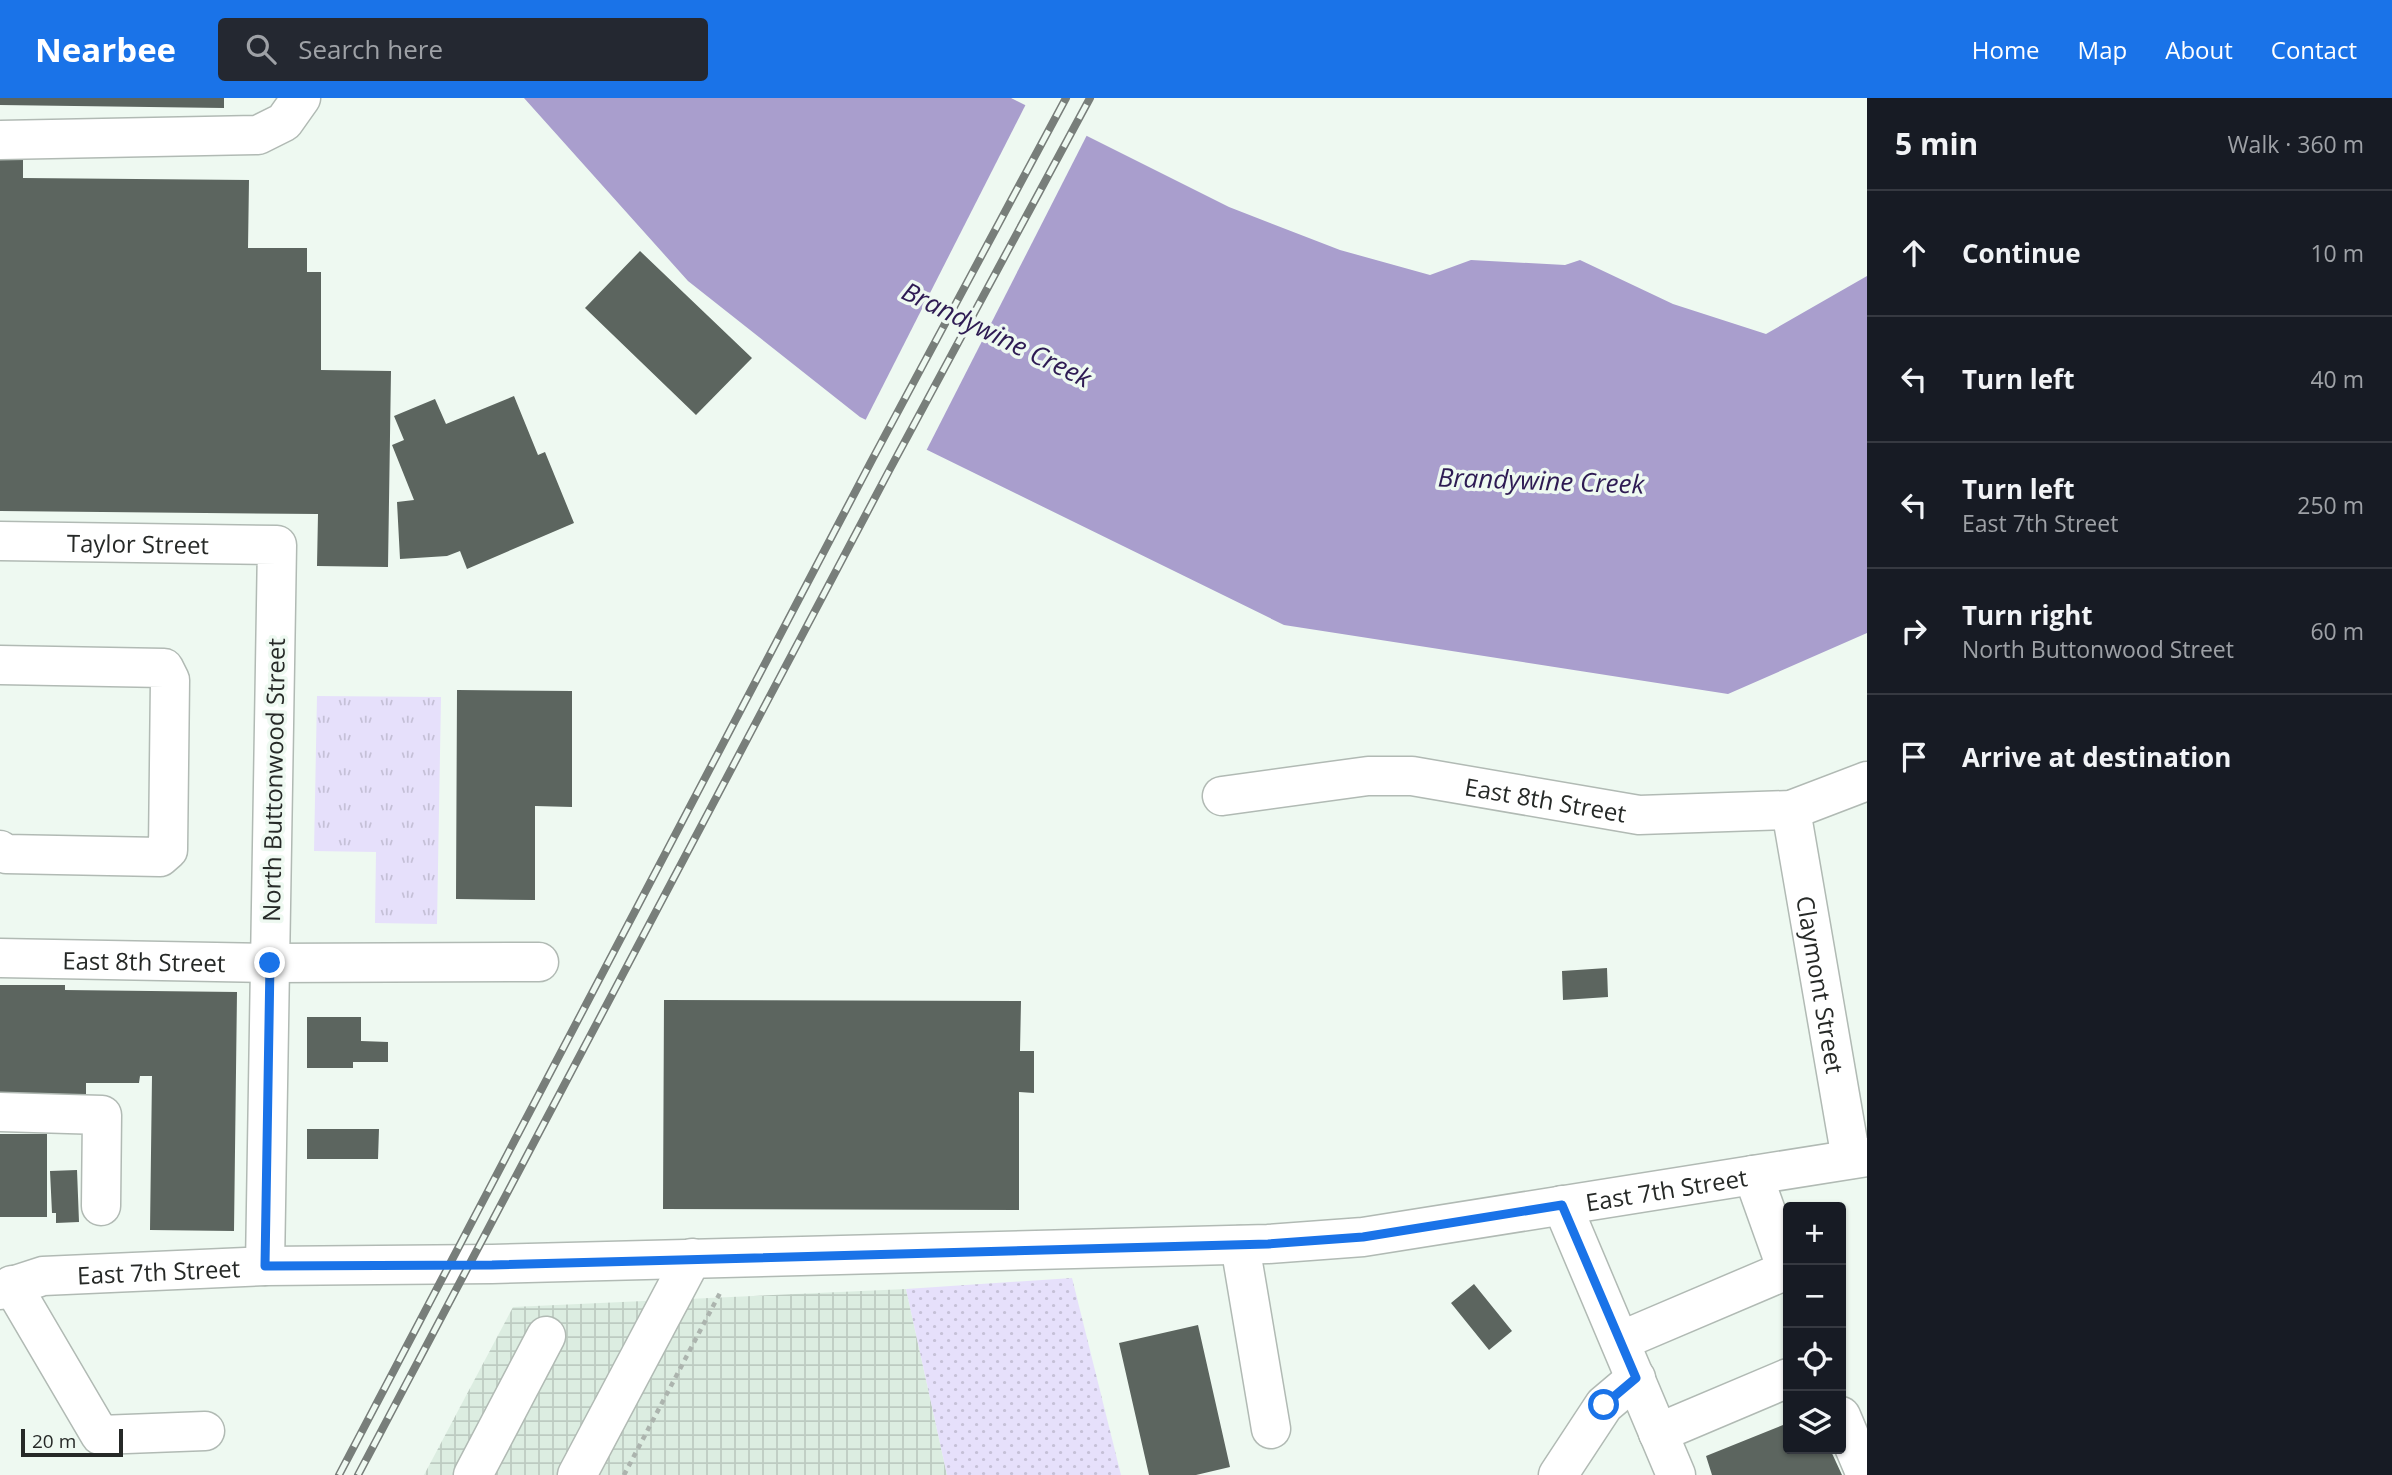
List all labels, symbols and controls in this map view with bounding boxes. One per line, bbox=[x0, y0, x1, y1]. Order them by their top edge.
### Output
search box bbox=[218, 18, 708, 81]
text: Nearbee bbox=[35, 27, 176, 72]
icon: search bbox=[242, 30, 280, 68]
text: Search here bbox=[298, 31, 443, 67]
text: Home bbox=[1972, 33, 2040, 66]
text: Map bbox=[2078, 33, 2127, 66]
text: About bbox=[2165, 33, 2233, 66]
text: Contact bbox=[2271, 33, 2357, 66]
text: 5 min bbox=[1895, 123, 1978, 164]
text: Walk · 360 m bbox=[2227, 128, 2364, 160]
icon: ahead bbox=[1895, 234, 1933, 272]
text: Continue bbox=[1962, 235, 2081, 271]
text: 10 m bbox=[2310, 237, 2364, 269]
water label: Brandywine Creek bbox=[896, 273, 1099, 396]
icon: left bbox=[1895, 360, 1933, 398]
text: Turn left bbox=[1962, 361, 2074, 397]
text: 40 m bbox=[2310, 363, 2364, 395]
water label: Brandywine Creek bbox=[1437, 458, 1646, 502]
text: Turn left bbox=[1962, 471, 2074, 507]
icon: left bbox=[1895, 486, 1933, 524]
text: 250 m bbox=[2297, 489, 2364, 521]
text: East 7th Street bbox=[1962, 507, 2118, 539]
street label: Taylor Street bbox=[67, 525, 209, 561]
text: Turn right bbox=[1962, 597, 2093, 633]
icon: right bbox=[1895, 612, 1933, 650]
text: 60 m bbox=[2310, 615, 2364, 647]
text: North Buttonwood Street bbox=[1962, 633, 2234, 665]
street label: North Buttonwood Street bbox=[254, 638, 292, 922]
icon: arrive bbox=[1895, 738, 1933, 776]
text: Arrive at destination bbox=[1962, 739, 2231, 775]
street label: East 8th Street bbox=[1462, 769, 1629, 829]
street label: Claymont Street bbox=[1789, 893, 1852, 1076]
street label: East 8th Street bbox=[62, 943, 226, 979]
route end bbox=[254, 947, 285, 978]
street label: East 7th Street bbox=[1583, 1160, 1749, 1218]
map controls bbox=[1783, 1202, 1846, 1454]
button: + bbox=[1783, 1202, 1846, 1265]
street label: East 7th Street bbox=[76, 1251, 241, 1291]
button: − bbox=[1783, 1265, 1846, 1328]
button: locate bbox=[1783, 1328, 1846, 1391]
route start bbox=[1588, 1389, 1619, 1420]
button: layers bbox=[1783, 1391, 1846, 1454]
scale bar bbox=[21, 1426, 122, 1458]
text: 20 m bbox=[32, 1428, 76, 1454]

